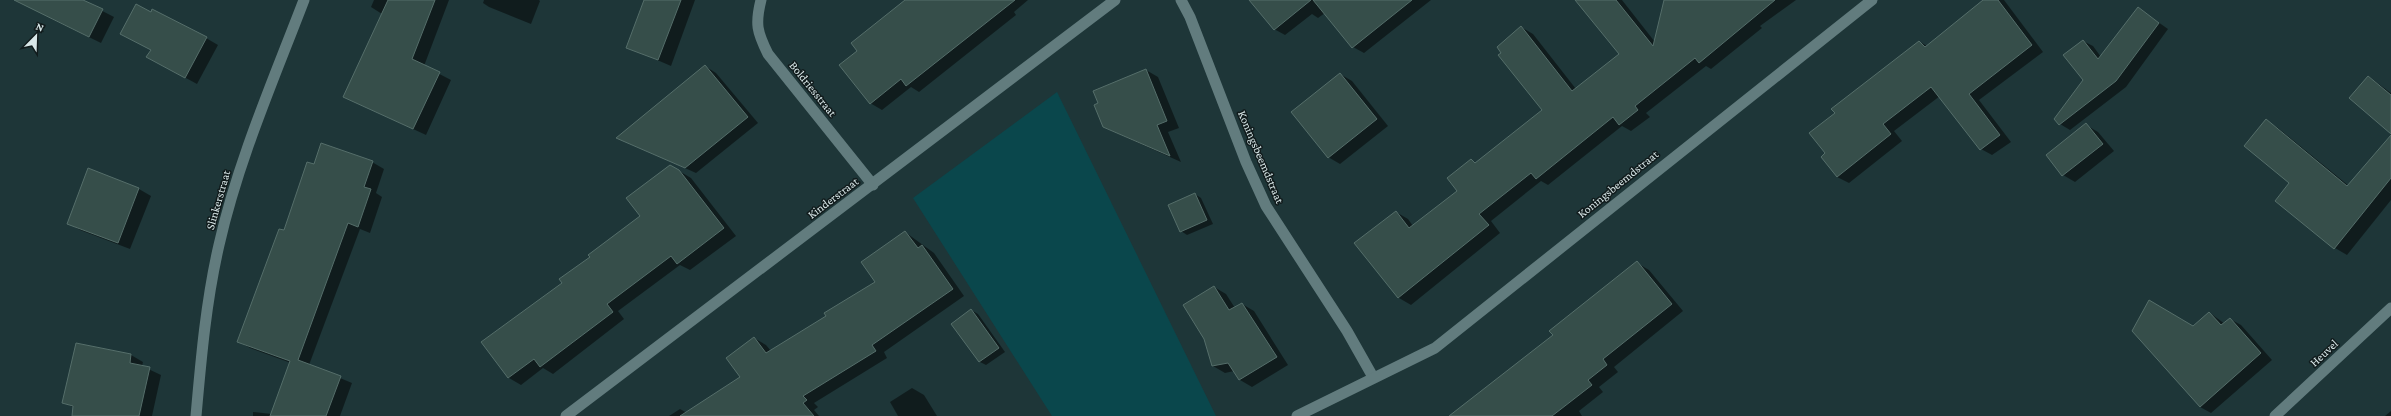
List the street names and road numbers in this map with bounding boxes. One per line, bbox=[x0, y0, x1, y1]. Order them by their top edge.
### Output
street label: Boldriesstraat bbox=[786, 58, 840, 120]
street label: Koningsbeemdstraat bbox=[1235, 108, 1287, 207]
street label: Koningsbeemdstraat bbox=[1575, 147, 1662, 221]
street label: Slinkerstraat bbox=[203, 168, 233, 231]
street label: Kinderstraat bbox=[805, 174, 862, 222]
street label: Heuvel bbox=[2307, 336, 2341, 370]

